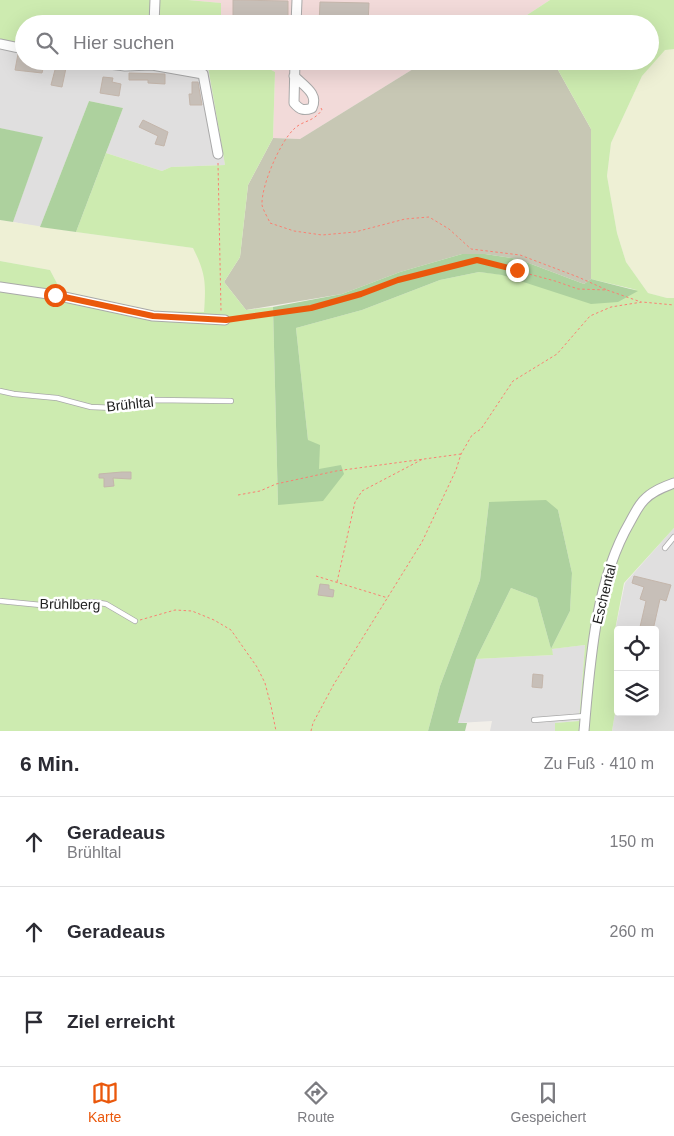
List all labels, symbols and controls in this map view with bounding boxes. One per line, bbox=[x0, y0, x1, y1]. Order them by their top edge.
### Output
search box bbox=[15, 15, 659, 70]
icon: search bbox=[33, 29, 61, 57]
text: Hier suchen bbox=[73, 32, 174, 53]
route end bbox=[506, 259, 529, 282]
route start bbox=[44, 284, 67, 307]
street label: Brühltal bbox=[106, 394, 154, 414]
street label: Eschental bbox=[589, 562, 619, 626]
street label: Brühlberg bbox=[40, 595, 100, 613]
map controls bbox=[614, 626, 659, 716]
button: locate bbox=[614, 626, 659, 671]
button: layers bbox=[614, 671, 659, 716]
text: 6 Min. bbox=[20, 752, 80, 775]
text: Zu Fuß · 410 m bbox=[544, 755, 654, 772]
text: Geradeaus bbox=[67, 822, 165, 843]
icon: ahead bbox=[20, 828, 48, 856]
text: 150 m bbox=[610, 833, 654, 850]
text: Brühltal bbox=[67, 844, 121, 861]
icon: ahead bbox=[20, 918, 48, 946]
text: Geradeaus bbox=[67, 921, 165, 942]
text: 260 m bbox=[610, 923, 654, 940]
icon: arrive bbox=[20, 1008, 48, 1036]
text: Ziel erreicht bbox=[67, 1011, 175, 1032]
tab: Karte bbox=[88, 1079, 121, 1125]
tab: Route bbox=[297, 1079, 335, 1125]
tab: Gespeichert bbox=[511, 1079, 586, 1125]

